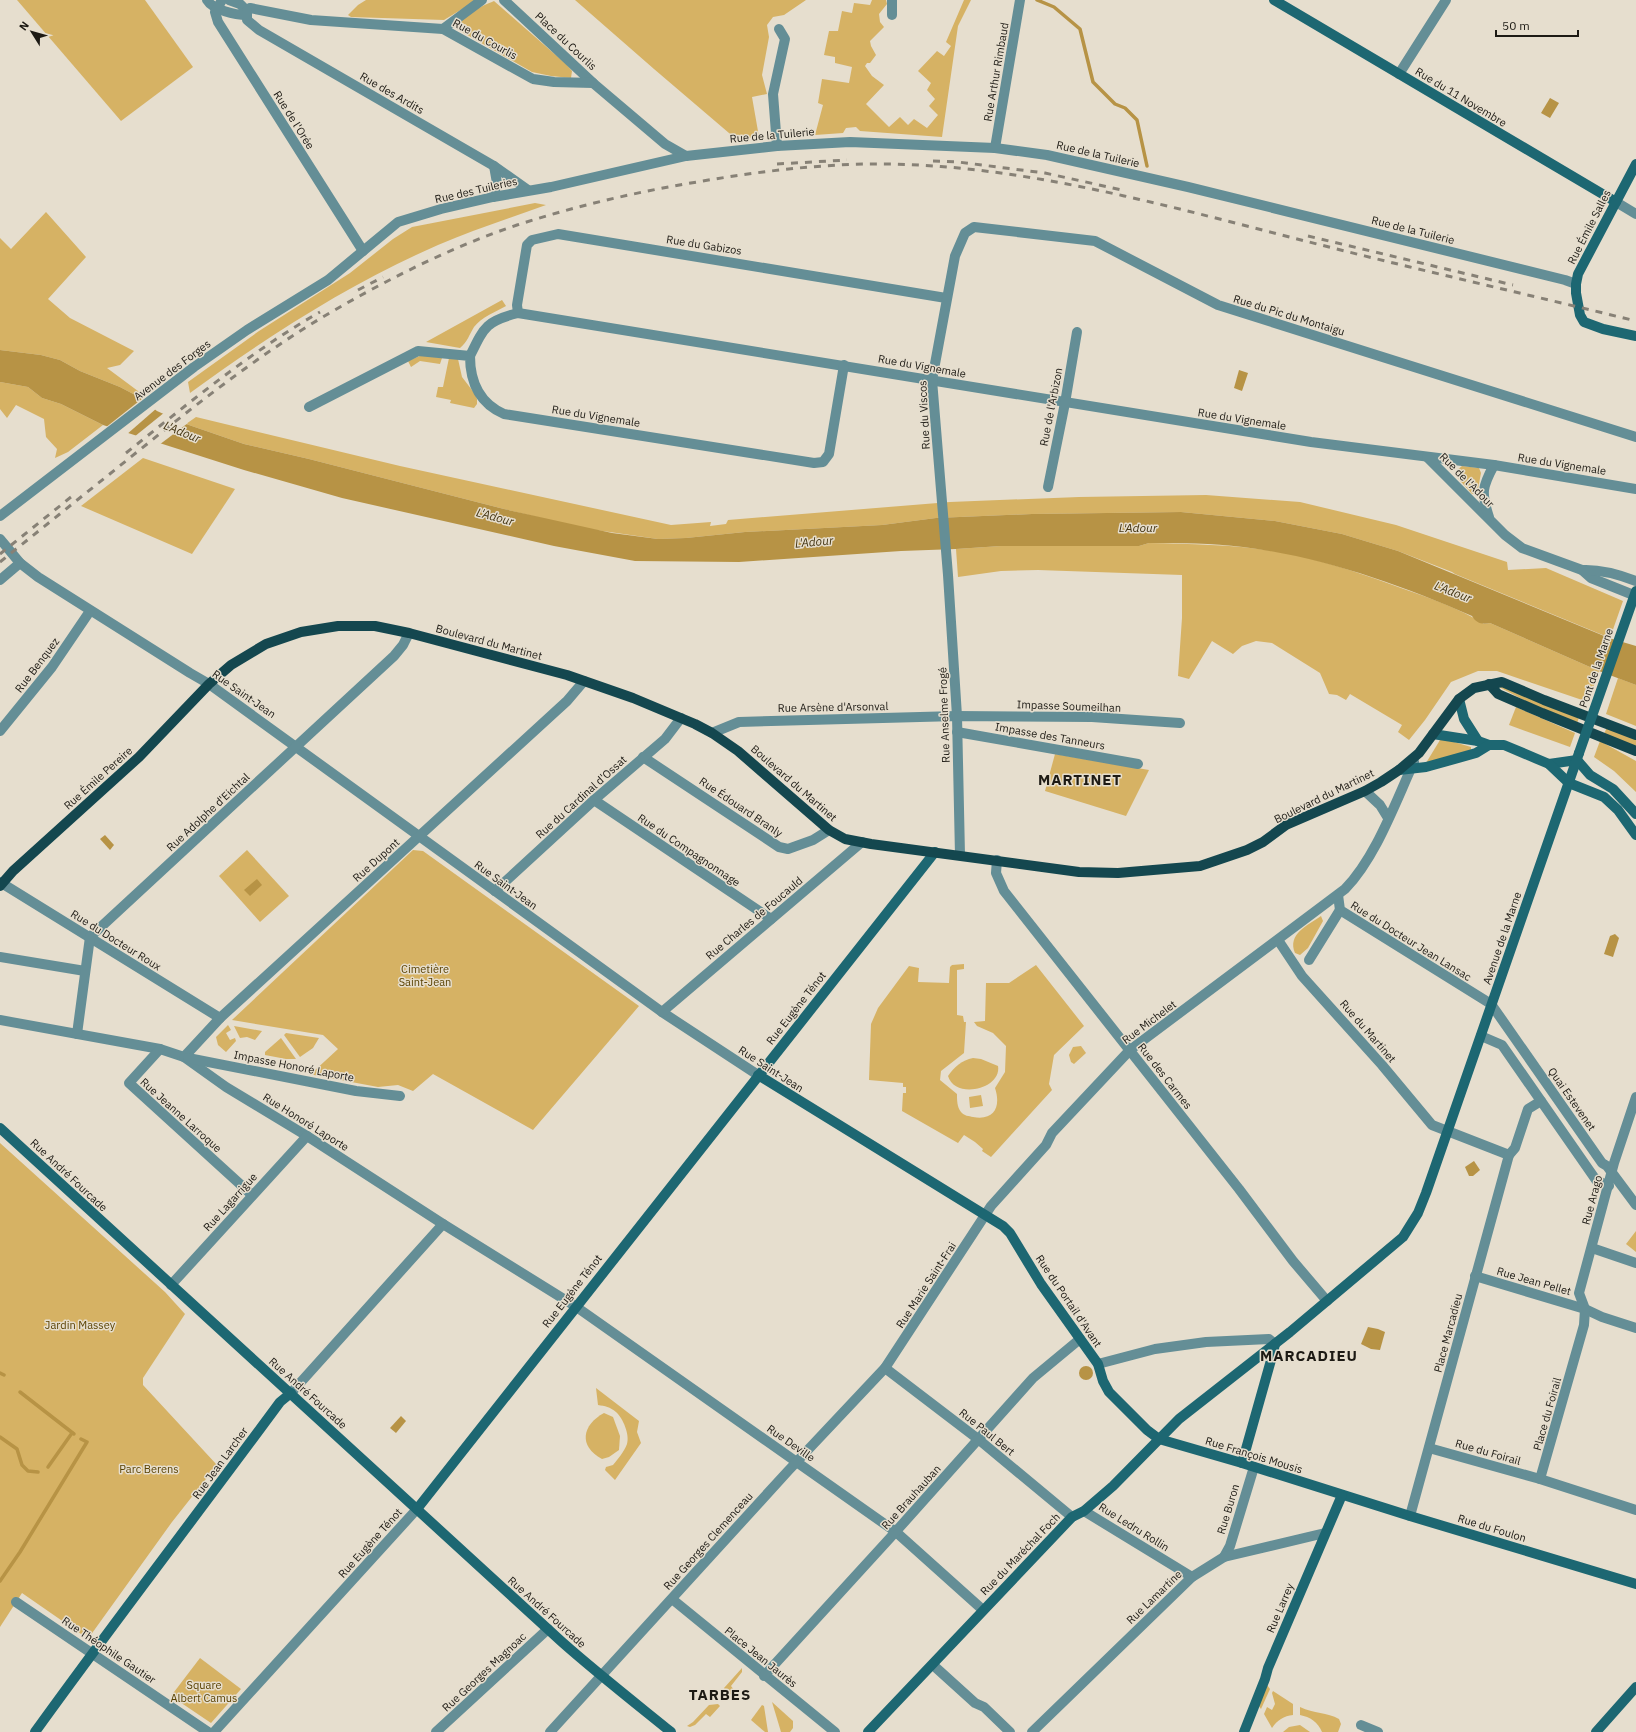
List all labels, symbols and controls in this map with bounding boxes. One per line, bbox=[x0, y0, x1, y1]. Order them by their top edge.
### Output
street label: Place du Courlis bbox=[532, 9, 600, 73]
north arrow bbox=[12, 12, 52, 52]
scale bar bbox=[1496, 12, 1578, 38]
street label: Rue du Courlis bbox=[450, 16, 520, 62]
text: 50 m bbox=[1502, 18, 1530, 33]
text: N bbox=[16, 19, 32, 33]
street label: Rue Arthur Rimbaud bbox=[980, 21, 1012, 123]
street label: Rue du 11 Novembre bbox=[1413, 64, 1509, 130]
street label: Rue des Ardits bbox=[357, 69, 427, 117]
street label: Rue de l'Orée bbox=[270, 88, 318, 152]
street label: Rue de la Tuilerie bbox=[729, 124, 815, 146]
street label: Rue de la Tuilerie bbox=[1055, 138, 1141, 170]
street label: Rue des Tuileries bbox=[433, 174, 519, 206]
street label: Rue Émile Salles bbox=[1564, 187, 1614, 267]
street label: Rue de la Tuilerie bbox=[1370, 213, 1456, 247]
street label: Rue du Gabizos bbox=[665, 232, 743, 258]
street label: Rue du Pic du Montaigu bbox=[1232, 291, 1346, 339]
street label: Avenue des Forges bbox=[131, 337, 213, 403]
street label: Rue du Vignemale bbox=[877, 351, 967, 381]
street label: Rue de l'Arbizon bbox=[1037, 367, 1065, 447]
street label: Rue du Viscos bbox=[915, 380, 933, 450]
street label: Rue du Vignemale bbox=[551, 402, 641, 430]
street label: Rue du Vignemale bbox=[1197, 405, 1287, 433]
water label: L'Adour bbox=[162, 417, 203, 446]
street label: Rue de l'Adour bbox=[1437, 450, 1497, 510]
street label: Rue du Vignemale bbox=[1517, 450, 1607, 478]
water label: L'Adour bbox=[475, 504, 516, 529]
water label: L'Adour bbox=[1119, 520, 1158, 535]
water label: L'Adour bbox=[794, 532, 834, 551]
water label: L'Adour bbox=[1433, 578, 1474, 606]
street label: Boulevard du Martinet bbox=[434, 621, 544, 663]
street label: Pont de la Marne bbox=[1576, 627, 1616, 709]
street label: Rue Benquez bbox=[12, 635, 62, 695]
street label: Rue Saint-Jean bbox=[209, 667, 279, 721]
street label: Rue Anselme Frogé bbox=[935, 667, 953, 763]
street label: Impasse Soumeilhan bbox=[1017, 697, 1121, 715]
street label: Rue Arsène d'Arsonval bbox=[778, 699, 888, 715]
street label: Impasse des Tanneurs bbox=[994, 719, 1106, 753]
street label: Boulevard du Martinet bbox=[748, 742, 840, 824]
street label: Rue Émile Pereire bbox=[61, 743, 135, 813]
street label: Rue du Cardinal d'Ossat bbox=[533, 752, 630, 842]
street label: Boulevard du Martinet bbox=[1272, 766, 1376, 826]
street label: Rue Adolphe d'Eichtal bbox=[164, 770, 252, 854]
district label: MARTINET bbox=[1038, 770, 1122, 789]
street label: Rue Édouard Branly bbox=[697, 774, 786, 840]
street label: Rue du Compagnonnage bbox=[635, 811, 743, 889]
street label: Rue Dupont bbox=[350, 835, 402, 885]
street label: Rue Saint-Jean bbox=[472, 857, 540, 913]
street label: Rue Charles de Foucauld bbox=[703, 873, 805, 963]
street label: Avenue de la Marne bbox=[1480, 890, 1524, 986]
street label: Rue du Docteur Jean Lansac bbox=[1348, 898, 1474, 984]
street label: Rue du Docteur Roux bbox=[68, 907, 164, 974]
park label: Cimetière Saint-Jean bbox=[399, 962, 451, 989]
street label: Rue Eugène Ténot bbox=[763, 968, 829, 1047]
street label: Rue Michelet bbox=[1119, 997, 1179, 1047]
street label: Rue du Martinet bbox=[1337, 997, 1399, 1065]
street label: Rue des Carmes bbox=[1135, 1040, 1195, 1112]
street label: Rue Saint-Jean bbox=[736, 1043, 806, 1095]
street label: Impasse Honoré Laporte bbox=[233, 1047, 355, 1085]
street label: Quai Estevenet bbox=[1545, 1065, 1599, 1134]
street label: Rue Jeanne Larroque bbox=[137, 1075, 225, 1155]
street label: Rue Honoré Laporte bbox=[260, 1090, 352, 1154]
street label: Rue André Fourcade bbox=[28, 1136, 110, 1214]
street label: Rue Lagarrigue bbox=[200, 1170, 260, 1234]
street label: Rue Arago bbox=[1579, 1174, 1605, 1226]
street label: Rue Marie Saint-Frai bbox=[893, 1239, 959, 1331]
street label: Rue Eugène Ténot bbox=[539, 1251, 605, 1330]
street label: Rue du Portail d'Avant bbox=[1033, 1252, 1105, 1350]
street label: Rue Jean Pellet bbox=[1495, 1264, 1573, 1298]
street label: Place Marcadieu bbox=[1431, 1292, 1465, 1374]
park label: Jardin Massey bbox=[45, 1318, 116, 1332]
district label: MARCADIEU bbox=[1260, 1346, 1358, 1365]
street label: Rue André Fourcade bbox=[266, 1354, 350, 1432]
street label: Place du Foirail bbox=[1530, 1376, 1564, 1452]
street label: Rue Paul Bert bbox=[956, 1405, 1018, 1459]
street label: Rue Deville bbox=[764, 1421, 818, 1465]
street label: Rue Jean Larcher bbox=[189, 1424, 251, 1502]
street label: Rue François Mousis bbox=[1204, 1434, 1304, 1476]
street label: Rue du Foirail bbox=[1454, 1436, 1522, 1468]
park label: Parc Berens bbox=[119, 1462, 179, 1476]
street label: Rue Brauhauban bbox=[878, 1462, 944, 1532]
street label: Rue Buron bbox=[1214, 1482, 1242, 1536]
street label: Rue Georges Clemenceau bbox=[660, 1489, 756, 1593]
street label: Rue Ledru Rollin bbox=[1096, 1500, 1172, 1554]
street label: Rue Eugène Ténot bbox=[335, 1505, 405, 1581]
street label: Rue du Maréchal Foch bbox=[977, 1510, 1063, 1598]
street label: Rue du Foulon bbox=[1456, 1511, 1528, 1545]
street label: Rue Lamartine bbox=[1123, 1567, 1185, 1627]
street label: Rue André Fourcade bbox=[505, 1573, 589, 1651]
street label: Rue Larrey bbox=[1263, 1581, 1297, 1635]
street label: Rue Théophile Gautier bbox=[59, 1613, 159, 1687]
street label: Place Jean Jaurès bbox=[722, 1624, 800, 1690]
street label: Rue Georges Magnoac bbox=[439, 1629, 529, 1715]
park label: Square Albert Camus bbox=[171, 1678, 237, 1705]
district label: TARBES bbox=[689, 1685, 751, 1704]

